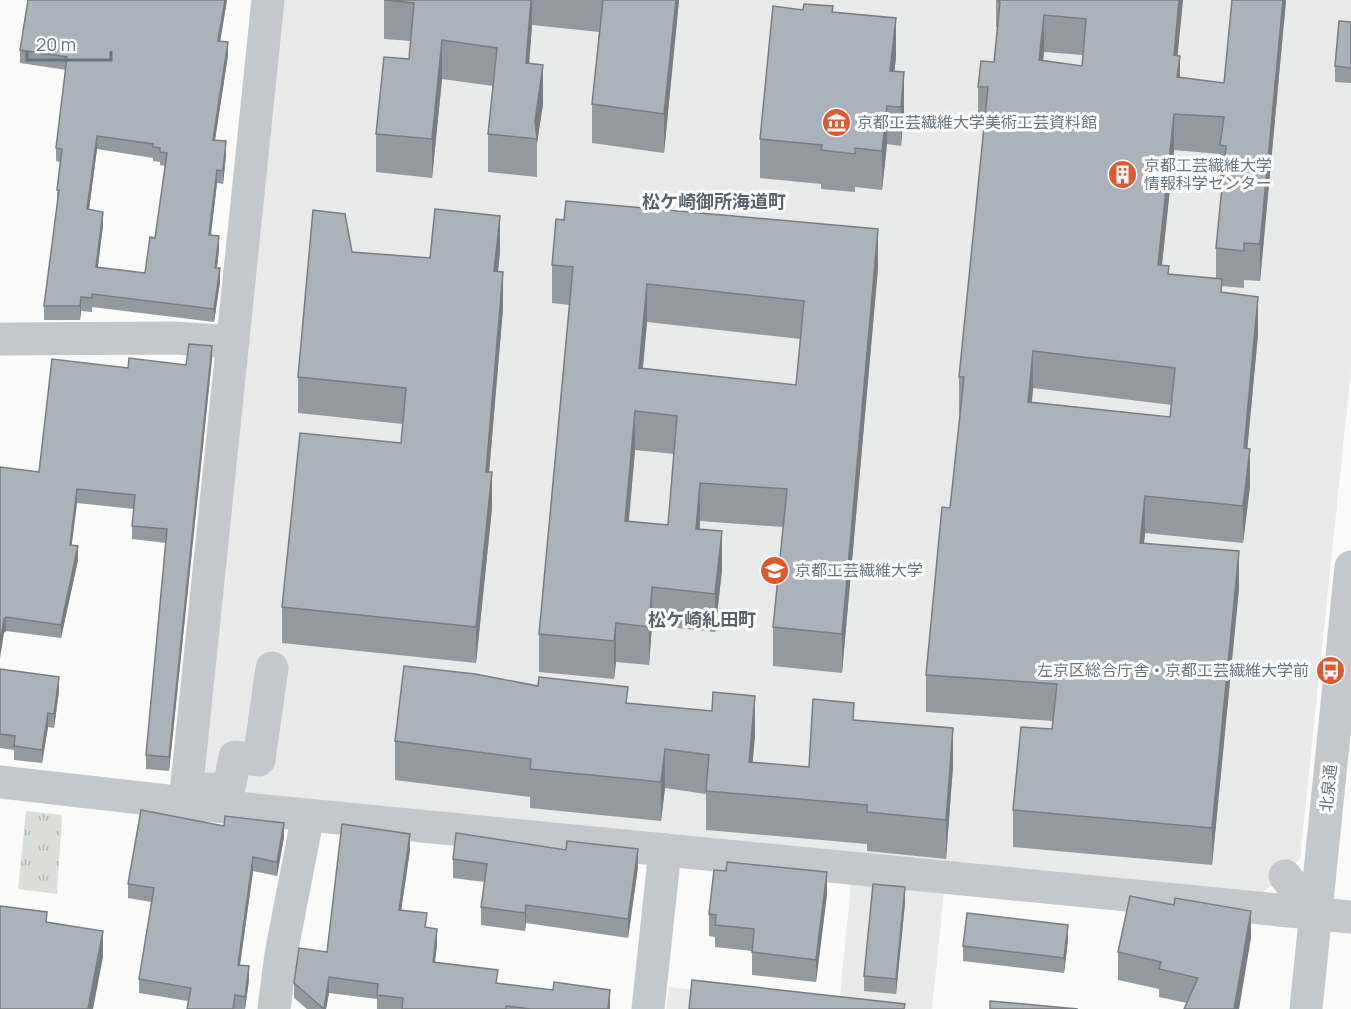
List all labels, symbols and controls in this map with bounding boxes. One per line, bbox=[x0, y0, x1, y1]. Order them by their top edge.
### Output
scale bar bbox=[27, 24, 111, 62]
text: 20 m bbox=[36, 32, 76, 56]
museum icon: 京都工芸繊維大学美術工芸資料館 bbox=[820, 106, 852, 138]
place label: 京都工芸繊維大学美術工芸資料館 bbox=[857, 111, 1097, 133]
place label: 京都工芸繊維大学 情報科学センター bbox=[1144, 154, 1272, 194]
building icon: 京都工芸繊維大学 情報科学センター bbox=[1107, 158, 1139, 190]
district label: 松ケ崎御所海道町 bbox=[642, 189, 786, 213]
school or university icon: 京都工芸繊維大学 bbox=[758, 554, 790, 586]
place label: 京都工芸繊維大学 bbox=[795, 559, 923, 581]
district label: 松ケ崎糺田町 bbox=[648, 607, 756, 631]
bus stop icon: 左京区総合庁舎・京都工芸繊維大学前 bbox=[1314, 654, 1346, 686]
place label: 左京区総合庁舎・京都工芸繊維大学前 bbox=[1037, 659, 1309, 681]
street label: 北泉通 bbox=[1315, 763, 1341, 813]

